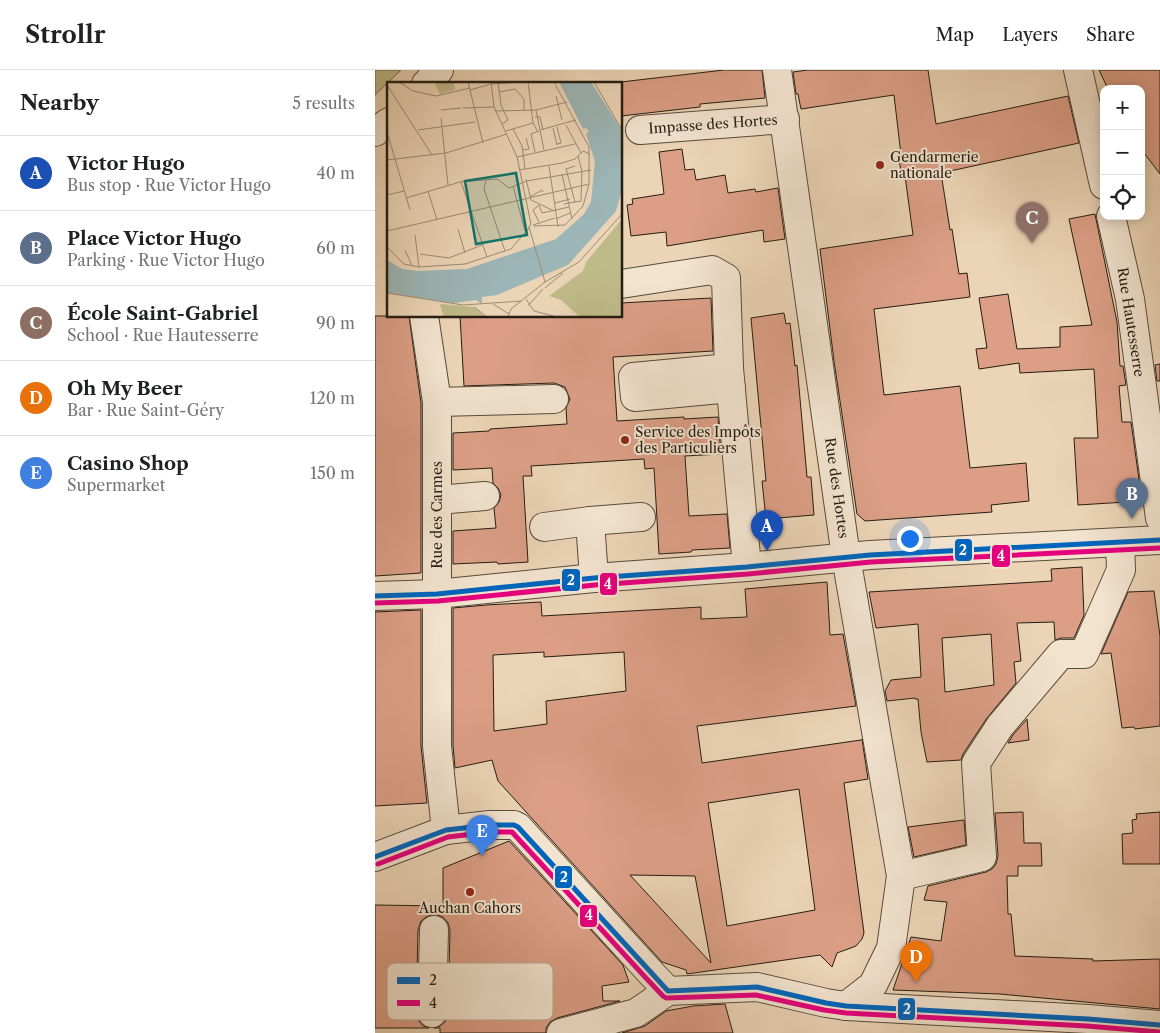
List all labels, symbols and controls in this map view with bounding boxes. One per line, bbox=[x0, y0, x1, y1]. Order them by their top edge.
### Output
text: Strollr bbox=[25, 20, 105, 49]
text: Map bbox=[936, 24, 974, 46]
text: Layers bbox=[1002, 24, 1058, 46]
text: Share bbox=[1086, 24, 1135, 46]
inset map bbox=[387, 82, 623, 318]
map controls bbox=[1100, 85, 1145, 220]
button: + bbox=[1100, 85, 1145, 130]
text: Nearby bbox=[20, 90, 99, 115]
text: 5 results bbox=[292, 93, 355, 113]
street label: Impasse des Hortes bbox=[648, 111, 778, 137]
button: − bbox=[1100, 130, 1145, 175]
place label: Gendarmerie nationale bbox=[890, 148, 979, 182]
text: Victor Hugo bbox=[67, 152, 185, 175]
marker: Gendarmerie nationale bbox=[874, 159, 886, 171]
text: A bbox=[30, 163, 42, 183]
text: 40 m bbox=[316, 163, 355, 183]
text: Bus stop · Rue Victor Hugo bbox=[67, 175, 271, 195]
button: locate bbox=[1100, 175, 1145, 220]
pin: C bbox=[1016, 202, 1048, 243]
text: Place Victor Hugo bbox=[67, 227, 241, 250]
text: B bbox=[30, 238, 42, 258]
text: 60 m bbox=[316, 238, 355, 258]
text: Parking · Rue Victor Hugo bbox=[67, 250, 265, 270]
street label: Rue Hautesserre bbox=[1113, 266, 1149, 378]
text: École Saint-Gabriel bbox=[67, 302, 258, 325]
text: C bbox=[30, 313, 42, 333]
text: 90 m bbox=[316, 313, 355, 333]
text: School · Rue Hautesserre bbox=[67, 325, 259, 345]
text: Oh My Beer bbox=[67, 377, 183, 400]
text: D bbox=[29, 388, 43, 408]
text: 120 m bbox=[310, 388, 355, 408]
text: Bar · Rue Saint-Géry bbox=[67, 400, 224, 420]
place label: Service des Impôts des Particuliers bbox=[635, 423, 761, 457]
marker: Service des Impôts des Particuliers bbox=[619, 434, 631, 446]
street label: Rue des Hortes bbox=[821, 436, 853, 540]
text: Casino Shop bbox=[67, 452, 189, 475]
street label: Rue des Carmes bbox=[428, 461, 446, 569]
text: E bbox=[30, 463, 42, 483]
text: 150 m bbox=[310, 463, 355, 483]
text: Supermarket bbox=[67, 475, 165, 495]
pin: B bbox=[1116, 478, 1148, 519]
pin: A bbox=[751, 510, 783, 551]
your location bbox=[897, 526, 923, 552]
line badge: 2 bbox=[954, 538, 973, 562]
text: 2 bbox=[959, 541, 967, 559]
line badge: 4 bbox=[991, 544, 1011, 568]
text: 4 bbox=[997, 547, 1005, 565]
line badge: 2 bbox=[561, 568, 581, 592]
text: 2 bbox=[567, 571, 575, 589]
line badge: 4 bbox=[599, 572, 618, 596]
text: 4 bbox=[604, 575, 612, 593]
pin: E bbox=[466, 815, 498, 856]
line badge: 2 bbox=[554, 865, 573, 889]
text: 2 bbox=[560, 868, 568, 886]
marker: Auchan Cahors bbox=[464, 886, 476, 898]
place label: Auchan Cahors bbox=[418, 899, 521, 917]
line badge: 4 bbox=[579, 904, 598, 928]
text: 4 bbox=[585, 906, 593, 924]
pin: D bbox=[900, 941, 932, 982]
legend bbox=[387, 963, 553, 1020]
text: 2 bbox=[429, 971, 437, 989]
text: 4 bbox=[429, 994, 437, 1012]
line badge: 2 bbox=[897, 997, 916, 1021]
text: 2 bbox=[903, 1000, 911, 1018]

